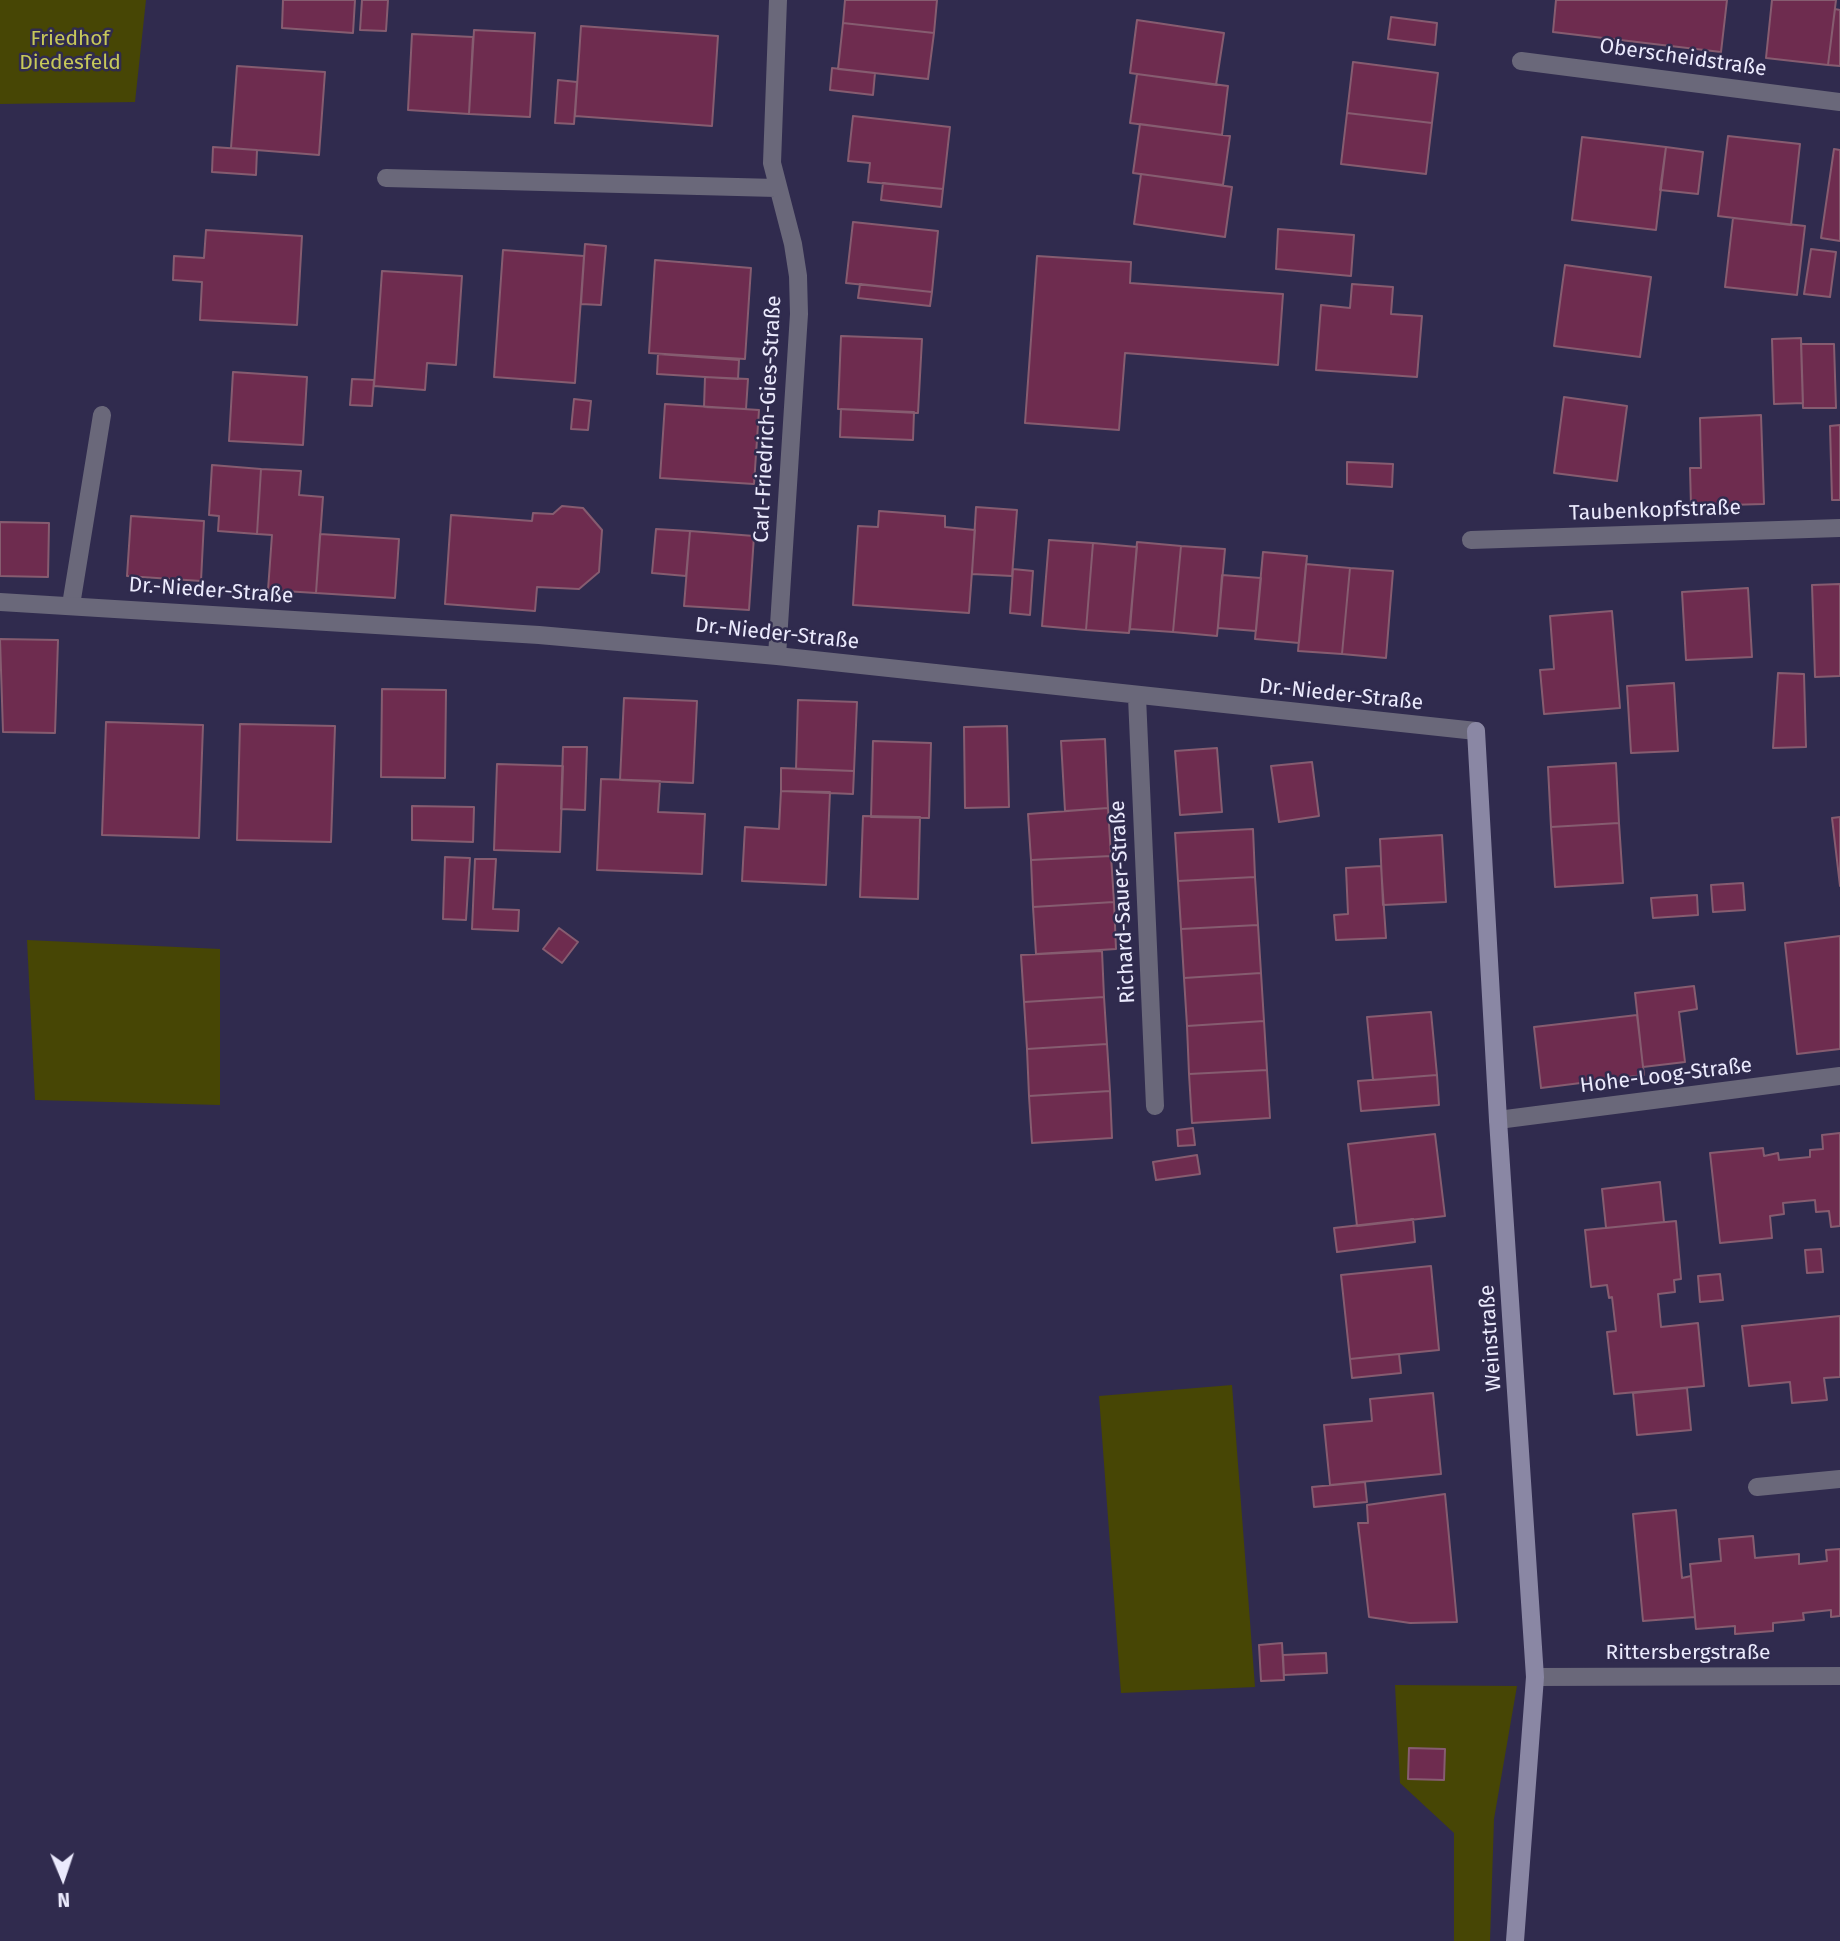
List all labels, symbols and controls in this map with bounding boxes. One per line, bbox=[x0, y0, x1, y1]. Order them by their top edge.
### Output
park label: Friedhof Diedesfeld bbox=[19, 26, 121, 76]
street label: Oberscheidstraße bbox=[1598, 34, 1768, 82]
street label: Carl-Friedrich-Gies-Straße bbox=[749, 295, 787, 543]
street label: Taubenkopfstraße bbox=[1569, 495, 1741, 527]
street label: Dr.-Nieder-Straße bbox=[128, 573, 294, 609]
street label: Dr.-Nieder-Straße bbox=[694, 613, 860, 655]
street label: Dr.-Nieder-Straße bbox=[1258, 674, 1424, 716]
street label: Richard-Sauer-Straße bbox=[1105, 800, 1141, 1004]
street label: Hohe-Loog-Straße bbox=[1578, 1053, 1754, 1099]
street label: Weinstraße bbox=[1475, 1284, 1507, 1392]
street label: Rittersbergstraße bbox=[1605, 1640, 1771, 1666]
north arrow bbox=[28, 1843, 98, 1913]
text: N bbox=[57, 1888, 70, 1911]

